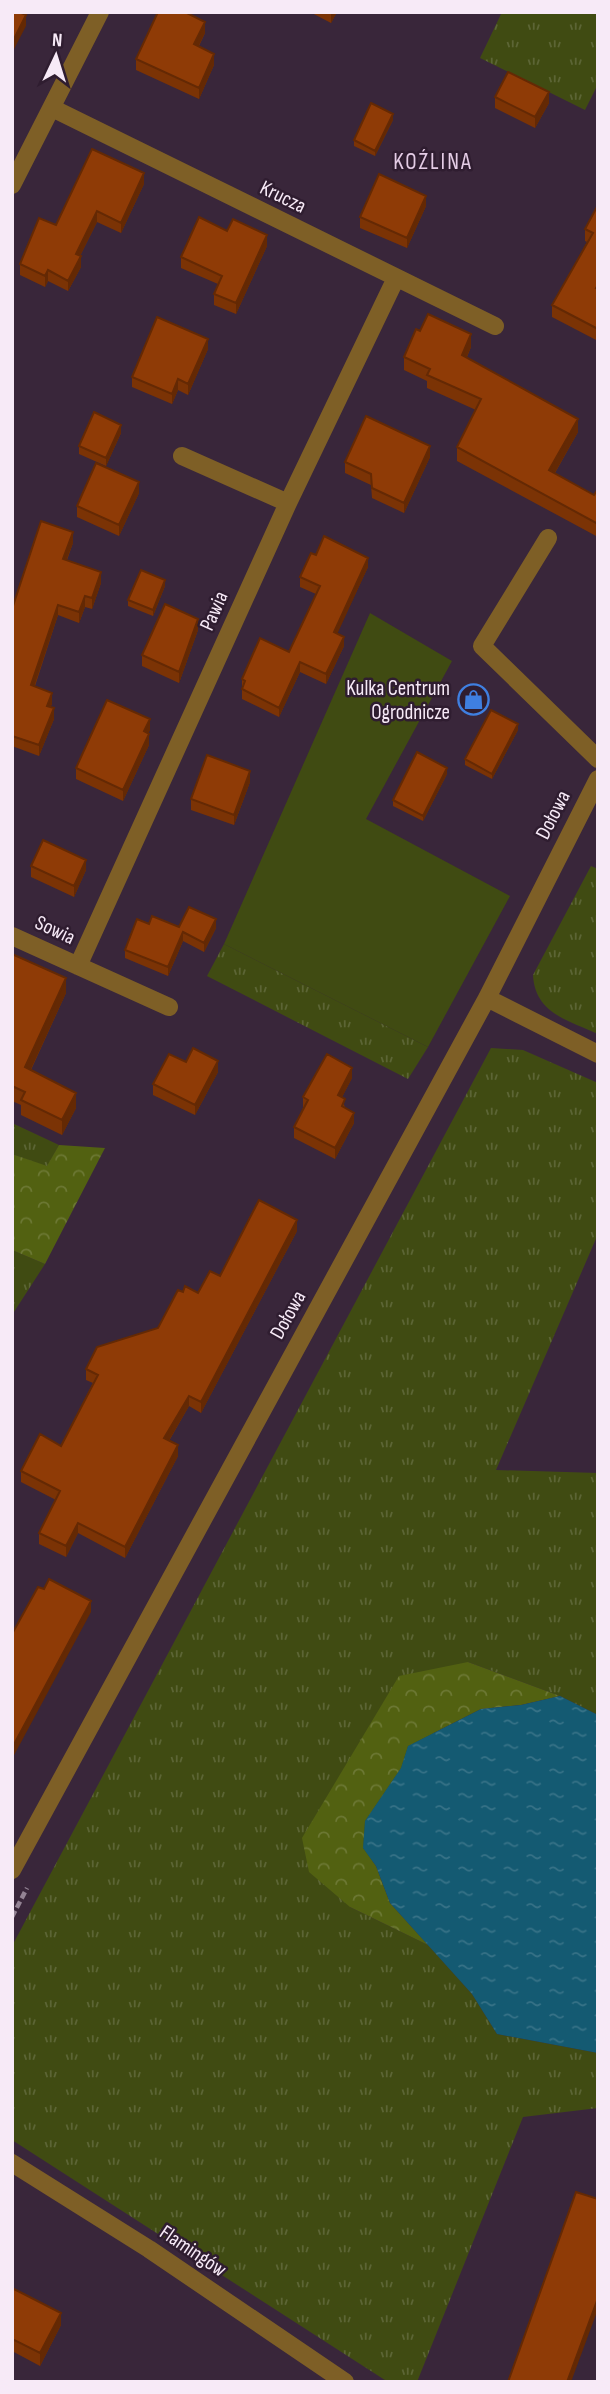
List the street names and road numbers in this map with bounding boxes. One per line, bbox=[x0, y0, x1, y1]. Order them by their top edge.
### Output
street label: Krucza bbox=[256, 175, 310, 219]
street label: Pawia bbox=[194, 587, 234, 635]
street label: Dołowa bbox=[530, 787, 576, 843]
street label: Sowia bbox=[31, 910, 79, 950]
street label: Dołowa bbox=[265, 1287, 311, 1343]
street label: Flamingów bbox=[155, 2220, 231, 2282]

